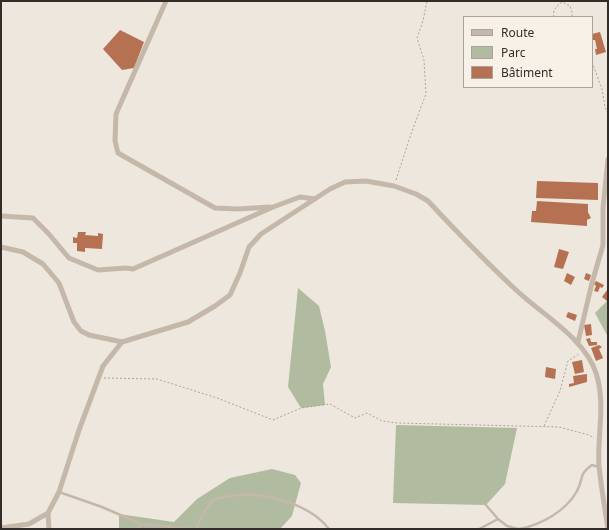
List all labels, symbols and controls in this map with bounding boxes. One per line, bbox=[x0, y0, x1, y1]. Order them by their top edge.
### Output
legend bbox=[463, 16, 593, 88]
text: Route bbox=[501, 24, 534, 41]
text: Parc bbox=[501, 44, 525, 61]
text: Bâtiment bbox=[501, 64, 553, 81]

